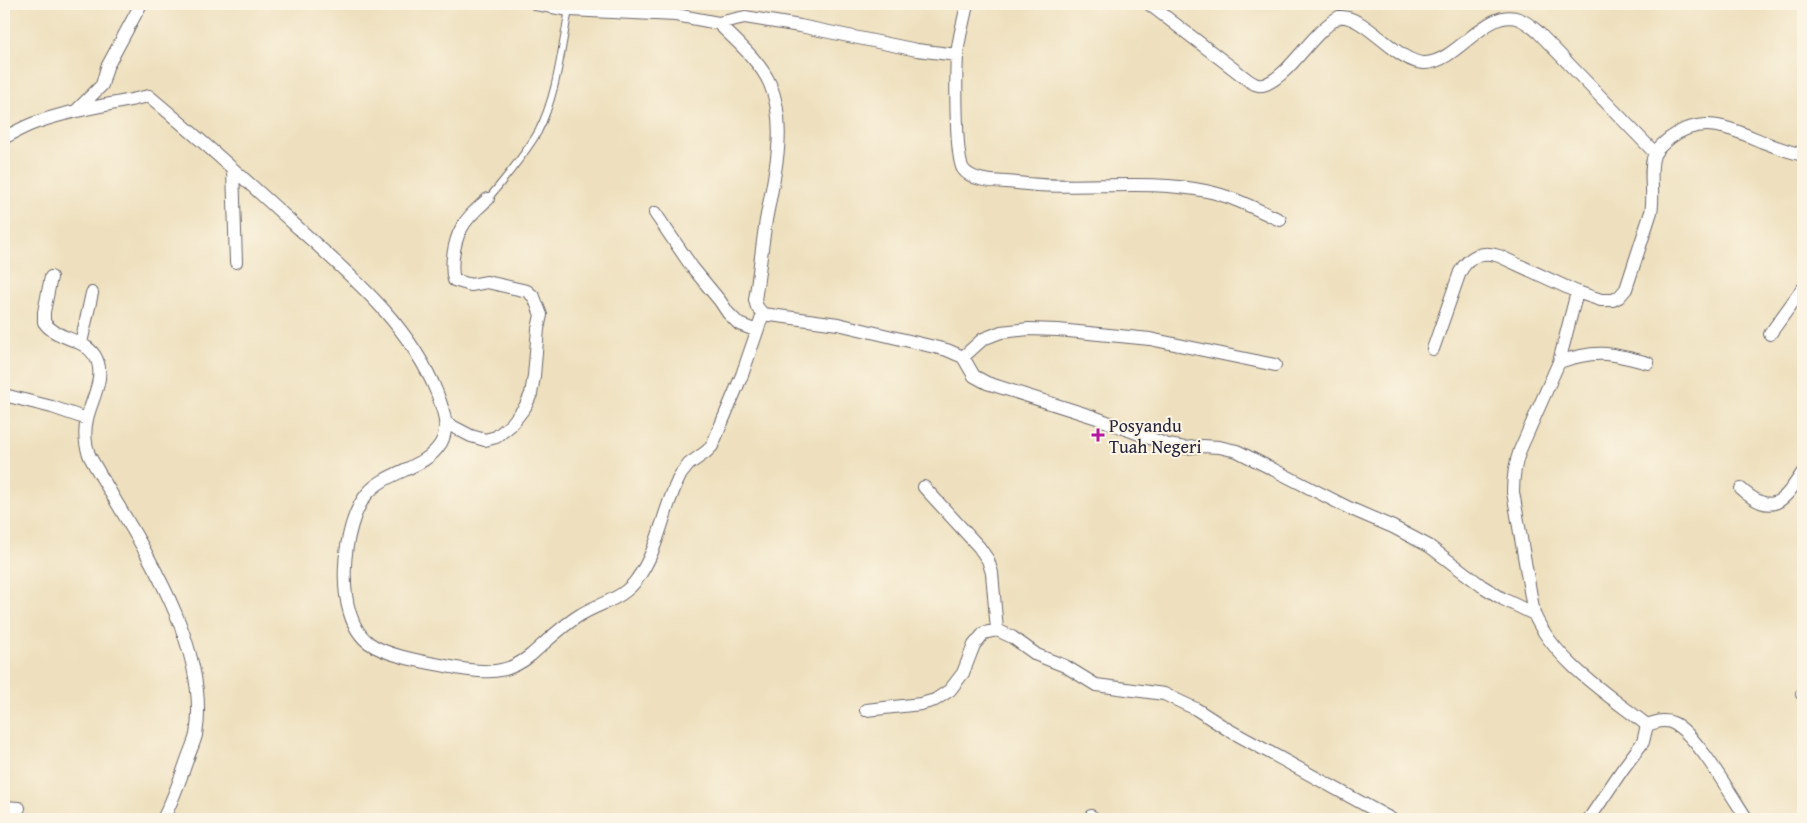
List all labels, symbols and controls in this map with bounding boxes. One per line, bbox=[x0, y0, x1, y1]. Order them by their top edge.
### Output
place label: Posyandu Tuah Negeri bbox=[1109, 412, 1202, 460]
marker: Posyandu Tuah Negeri bbox=[1091, 428, 1105, 442]

